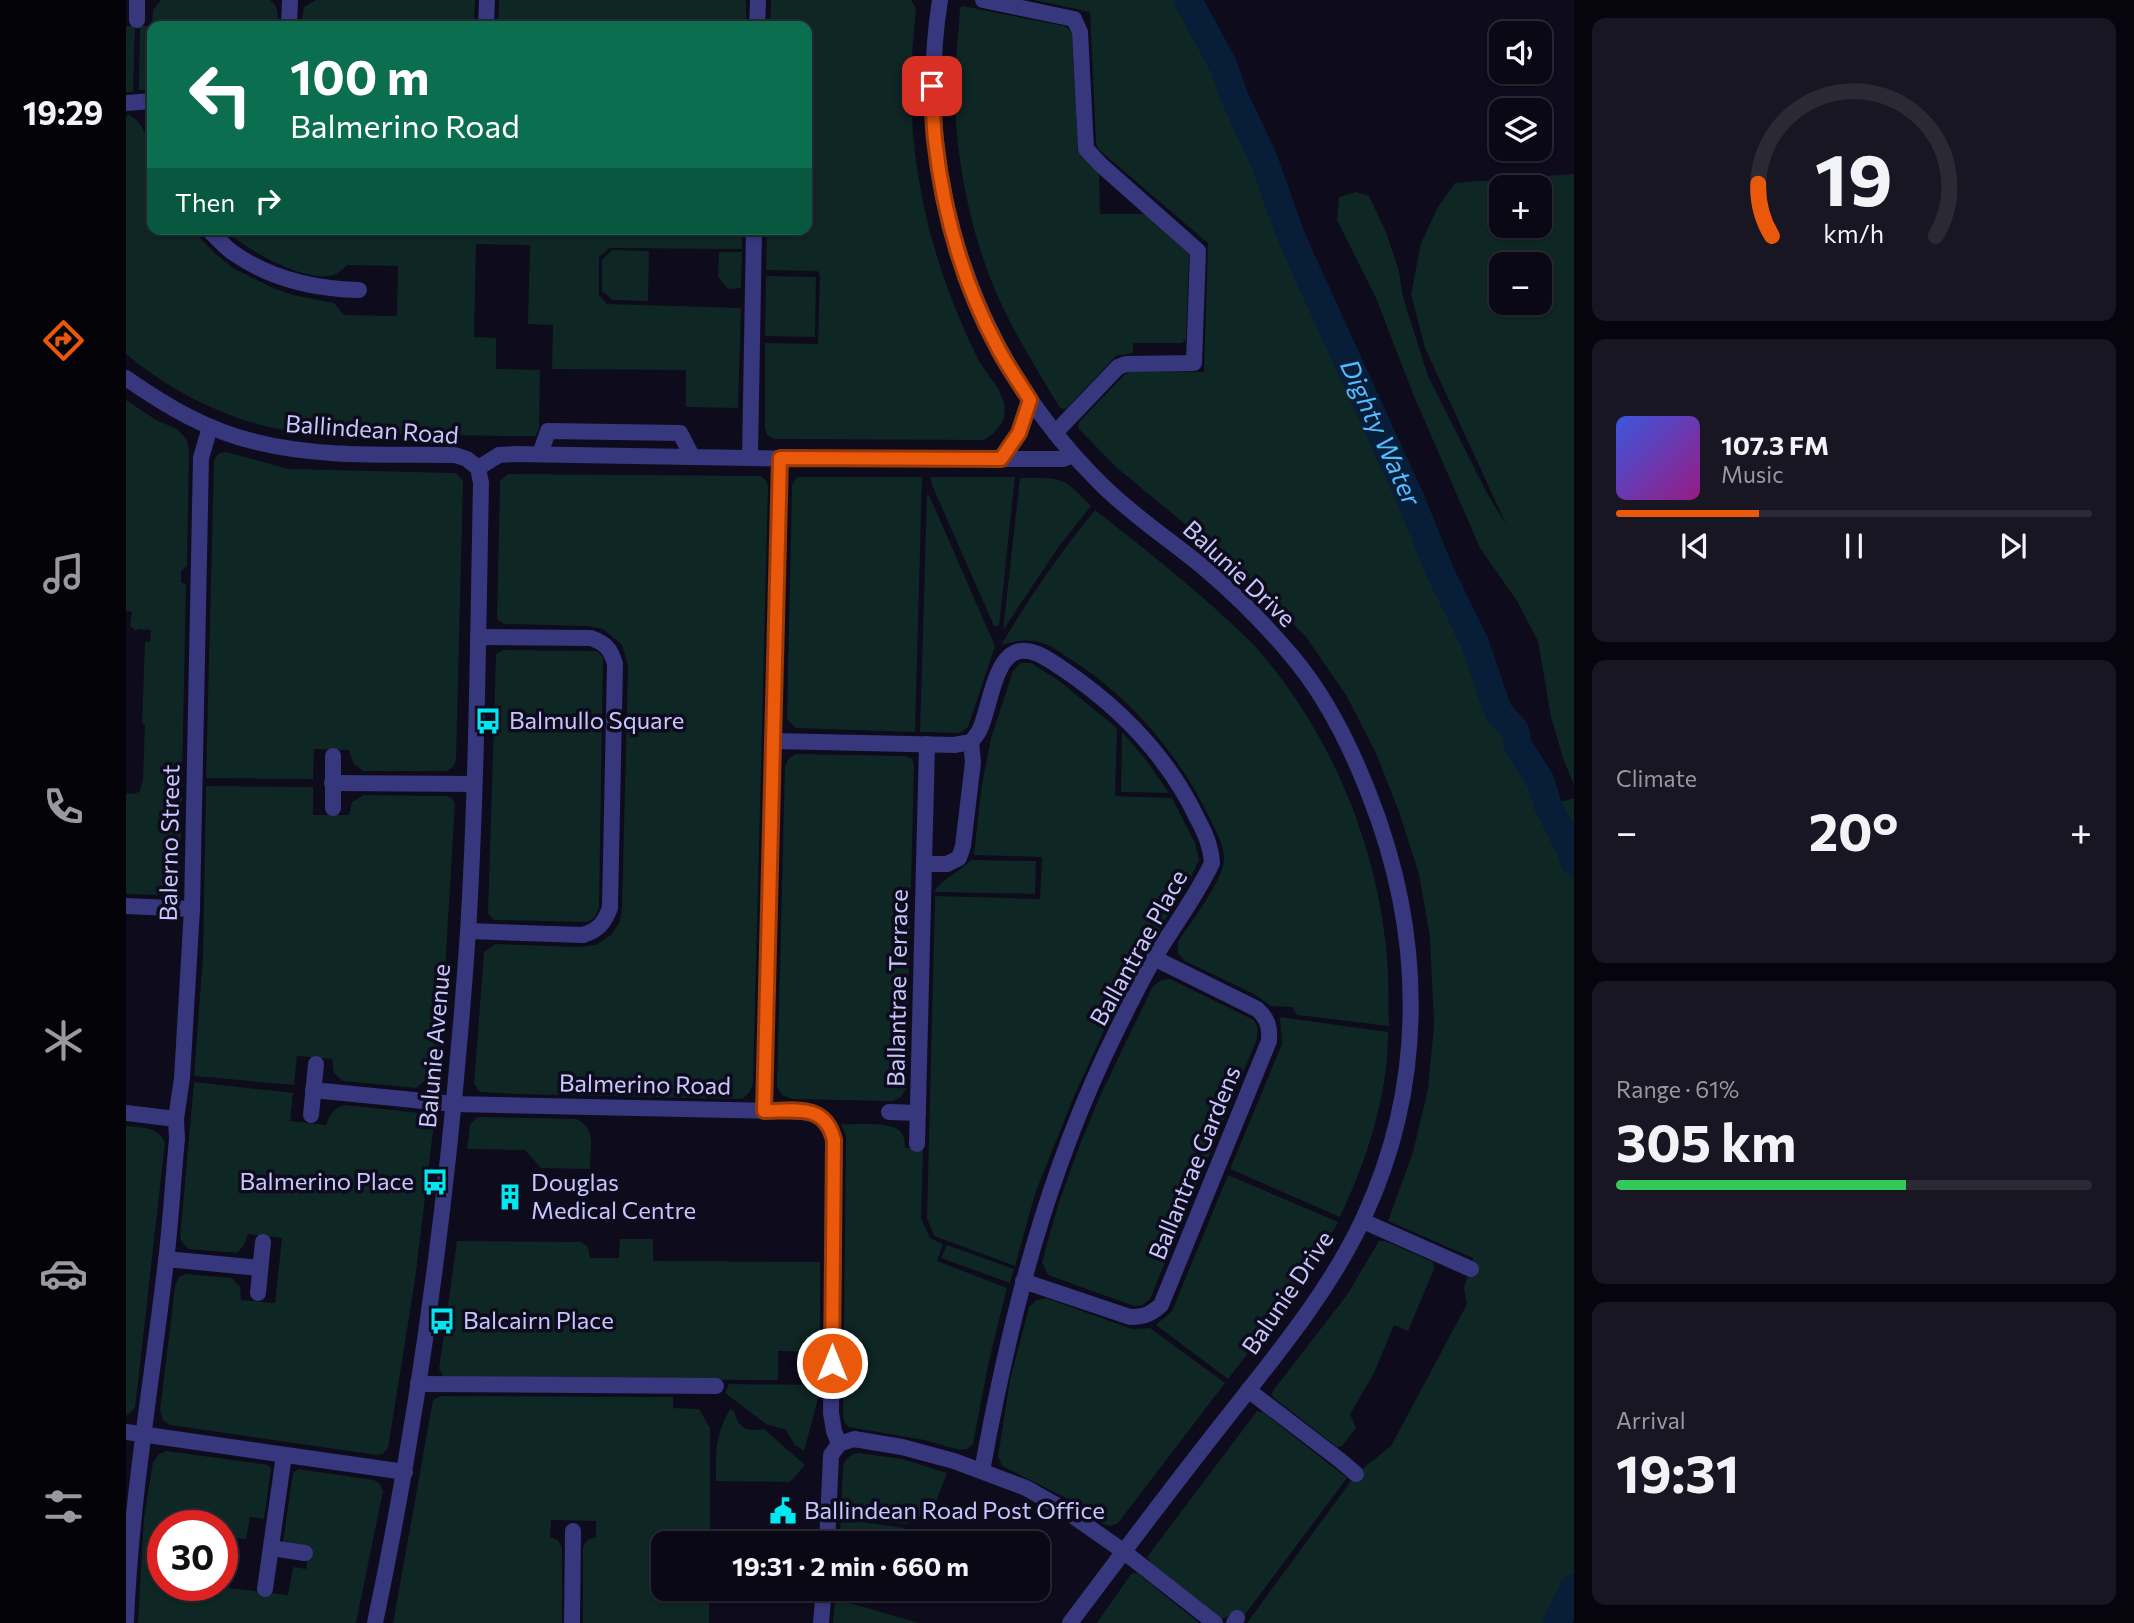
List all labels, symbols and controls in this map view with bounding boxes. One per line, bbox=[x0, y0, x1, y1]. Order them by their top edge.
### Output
map controls bbox=[1489, 21, 1552, 315]
button: sound bbox=[1489, 21, 1552, 84]
text: 100 m bbox=[290, 45, 429, 105]
icon: left bbox=[175, 49, 266, 140]
pin bbox=[902, 56, 962, 116]
icon: arrive bbox=[913, 67, 951, 105]
text: 19:29 bbox=[23, 92, 103, 132]
button: layers bbox=[1489, 98, 1552, 161]
text: Balmerino Road bbox=[290, 105, 520, 145]
text: 19 bbox=[1815, 132, 1893, 221]
button: + bbox=[1489, 175, 1552, 238]
icon: right bbox=[249, 182, 287, 220]
text: Then bbox=[175, 186, 235, 217]
text: km/h bbox=[1824, 217, 1884, 247]
button: − bbox=[1489, 252, 1552, 315]
icon: directions bbox=[39, 316, 88, 365]
water label: Dighty Water bbox=[1335, 354, 1429, 511]
street label: Ballindean Road bbox=[284, 408, 460, 449]
text: 107.3 FM bbox=[1721, 429, 1829, 460]
text: Music bbox=[1721, 460, 1784, 488]
street label: Balunie Drive bbox=[1178, 514, 1302, 632]
icon: previous bbox=[1676, 527, 1714, 565]
icon: pause bbox=[1835, 527, 1873, 565]
icon: next bbox=[1994, 527, 2032, 565]
icon: music bbox=[39, 549, 88, 598]
place label: Balmullo Square bbox=[509, 705, 685, 734]
bus stop icon: Balmullo Square bbox=[473, 706, 503, 736]
street label: Balerno Street bbox=[153, 764, 184, 922]
text: Climate bbox=[1616, 764, 1697, 792]
icon: phone bbox=[39, 782, 88, 831]
text: 20° bbox=[1809, 798, 1899, 862]
text: − bbox=[1616, 807, 1638, 854]
text: + bbox=[2070, 807, 2092, 854]
street label: Ballantrae Place bbox=[1083, 864, 1192, 1030]
street label: Ballantrae Terrace bbox=[880, 889, 913, 1087]
street label: Balunie Avenue bbox=[412, 963, 455, 1129]
icon: climate bbox=[39, 1016, 88, 1065]
street label: Ballantrae Gardens bbox=[1142, 1061, 1246, 1263]
street label: Balmerino Road bbox=[559, 1067, 731, 1100]
text: Range · 61% bbox=[1616, 1075, 1739, 1103]
text: 305 km bbox=[1616, 1109, 1796, 1173]
place label: Balmerino Place bbox=[240, 1166, 414, 1195]
bus stop icon: Balmerino Place bbox=[420, 1167, 450, 1197]
place label: Douglas Medical Centre bbox=[531, 1167, 696, 1224]
building icon: Douglas Medical Centre bbox=[495, 1182, 525, 1212]
street label: Balunie Drive bbox=[1235, 1225, 1339, 1359]
icon: car bbox=[39, 1249, 88, 1298]
place label: Balcairn Place bbox=[463, 1305, 614, 1334]
bus stop icon: Balcairn Place bbox=[427, 1306, 457, 1336]
position arrow bbox=[795, 1326, 869, 1400]
text: Arrival bbox=[1616, 1406, 1686, 1434]
text: 19:31 bbox=[1616, 1440, 1739, 1504]
icon: filters bbox=[39, 1482, 88, 1531]
place label: Ballindean Road Post Office bbox=[804, 1495, 1105, 1524]
public building icon: Ballindean Road Post Office bbox=[768, 1496, 798, 1526]
speed limit sign: 30 bbox=[147, 1510, 238, 1601]
text: 19:31 · 2 min · 660 m bbox=[732, 1550, 969, 1581]

